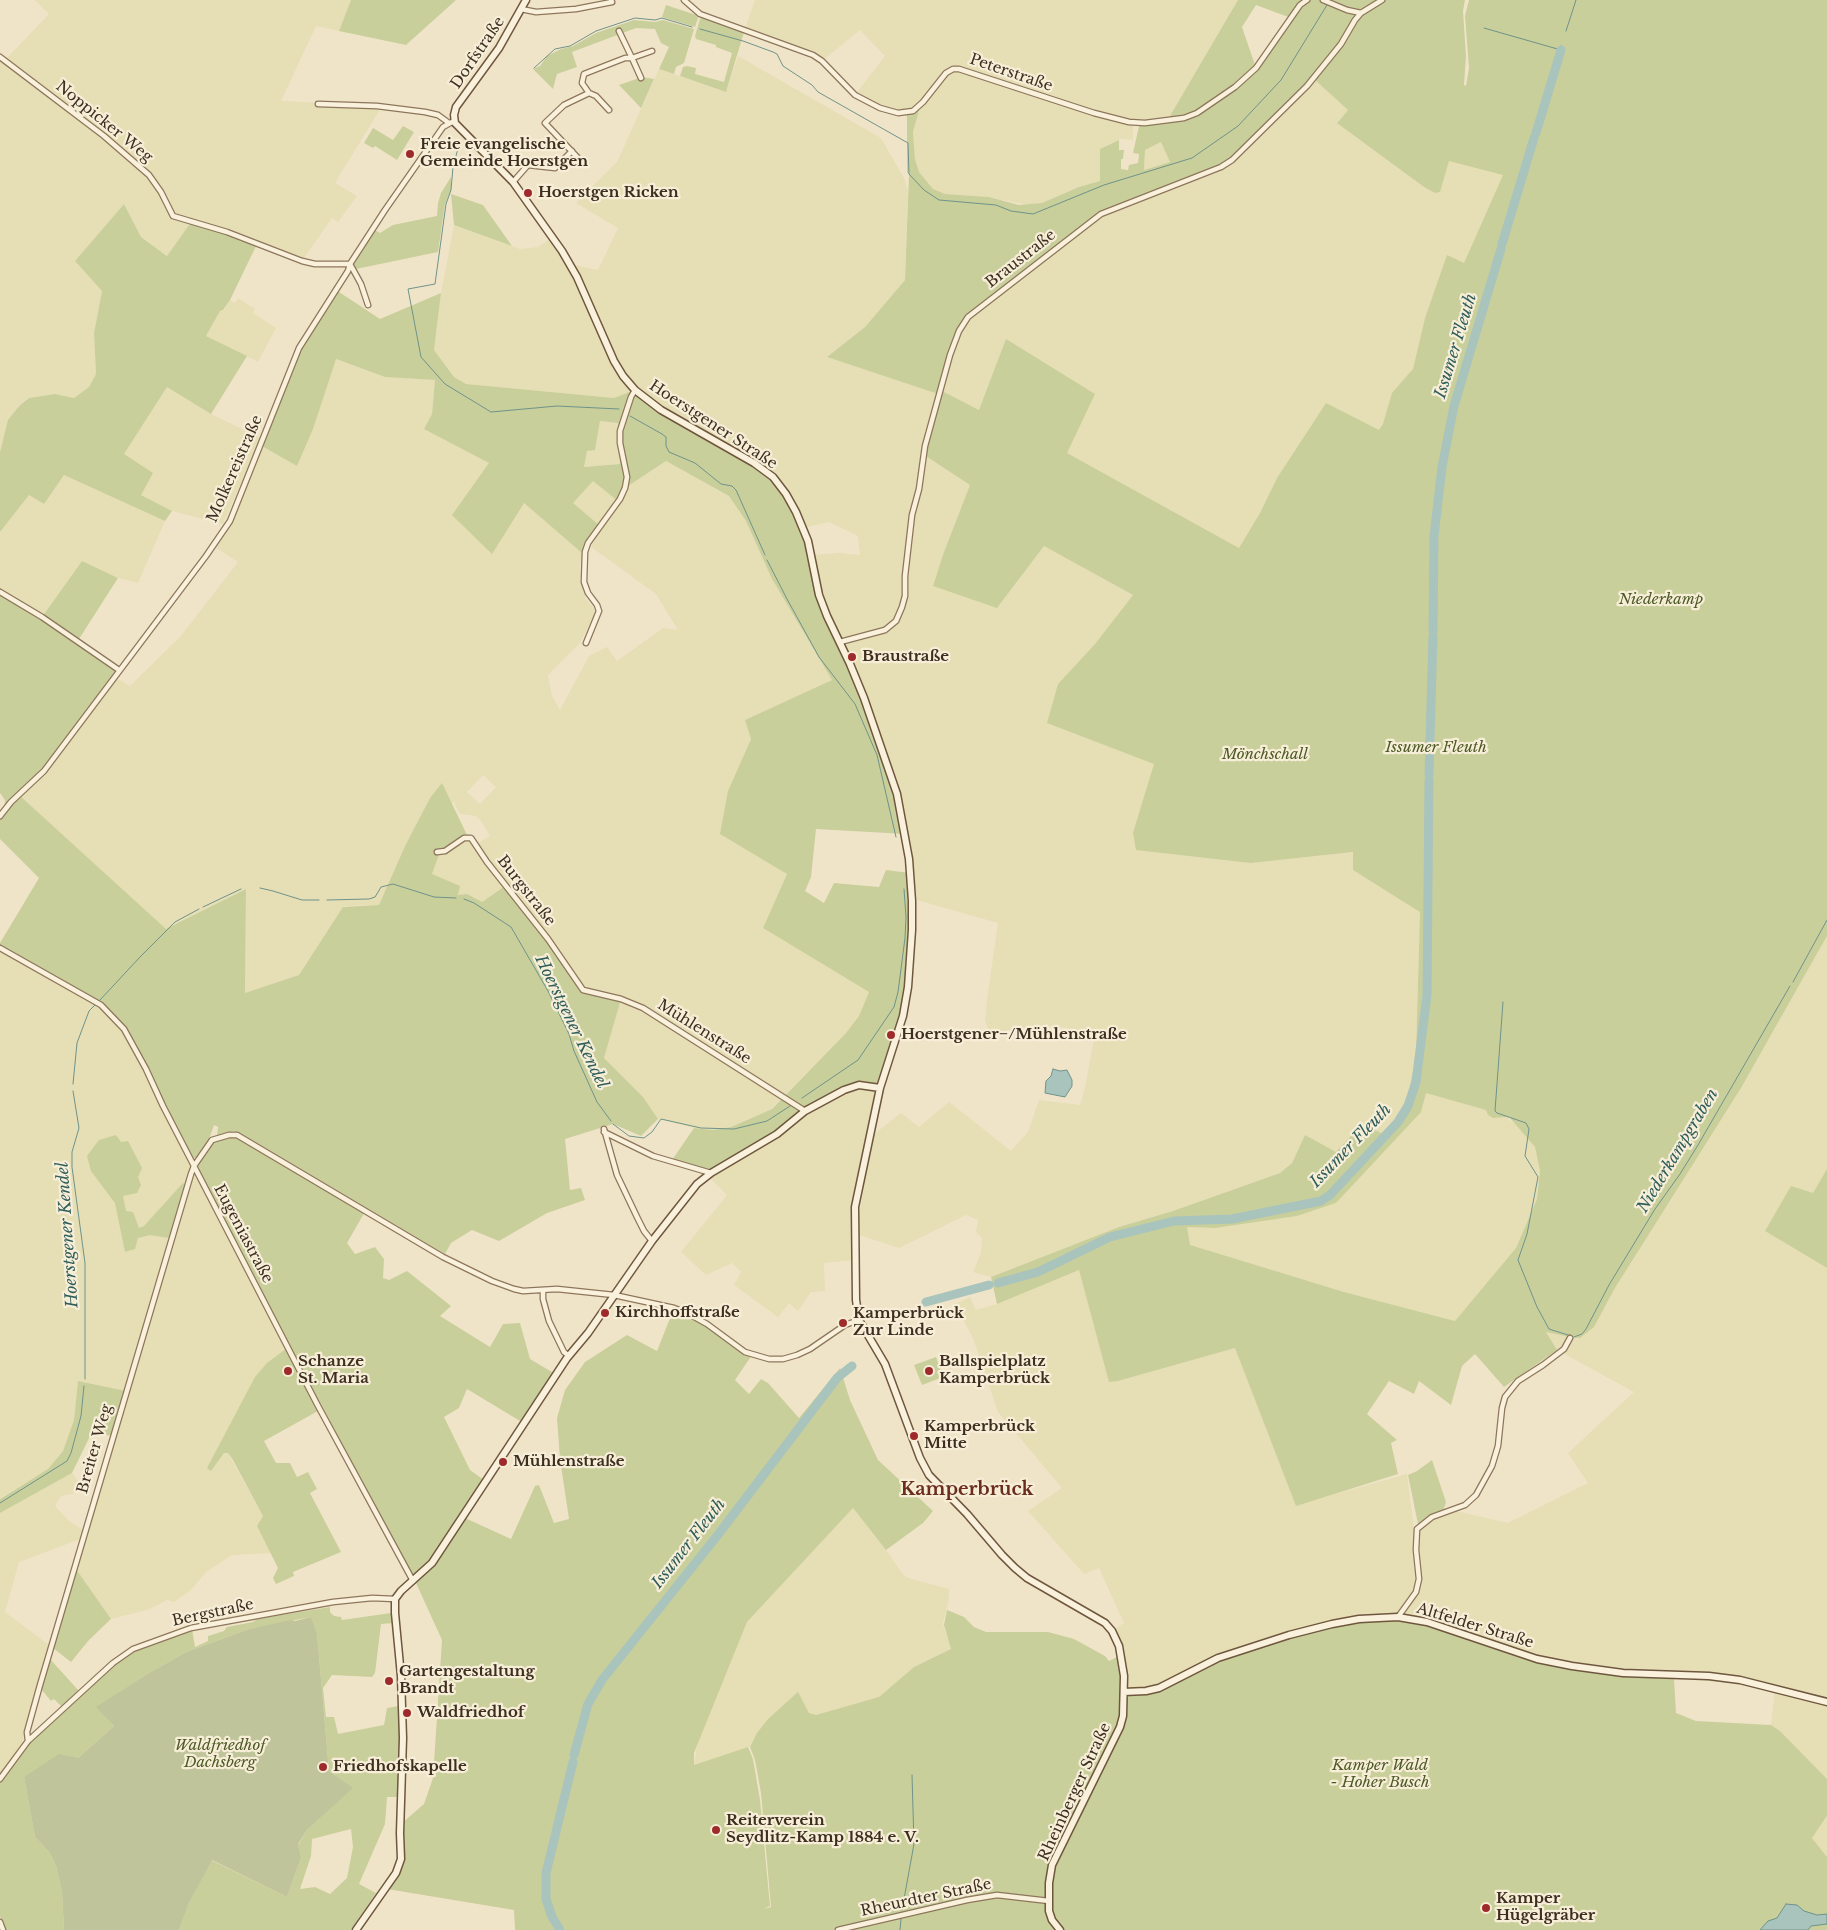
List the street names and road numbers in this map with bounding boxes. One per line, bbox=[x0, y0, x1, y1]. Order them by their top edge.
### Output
street label: Dorfstraße bbox=[447, 13, 509, 93]
street label: Peterstraße bbox=[967, 50, 1055, 96]
street label: Noppicker Weg bbox=[52, 77, 156, 167]
street label: Braustraße bbox=[982, 226, 1060, 292]
street label: Hoerstgener Straße bbox=[646, 377, 780, 473]
street label: Molkereistraße bbox=[203, 413, 267, 525]
street label: Burgstraße bbox=[493, 852, 559, 930]
street label: Mühlenstraße bbox=[654, 996, 754, 1068]
street label: Eugeniastraße bbox=[209, 1182, 277, 1286]
street label: Breiter Weg bbox=[74, 1402, 116, 1496]
street label: Bergstraße bbox=[171, 1596, 255, 1630]
street label: Altfelder Straße bbox=[1414, 1600, 1536, 1652]
street label: Rheinberger Straße bbox=[1035, 1720, 1115, 1864]
street label: Rheurdter Straße bbox=[859, 1875, 993, 1921]

